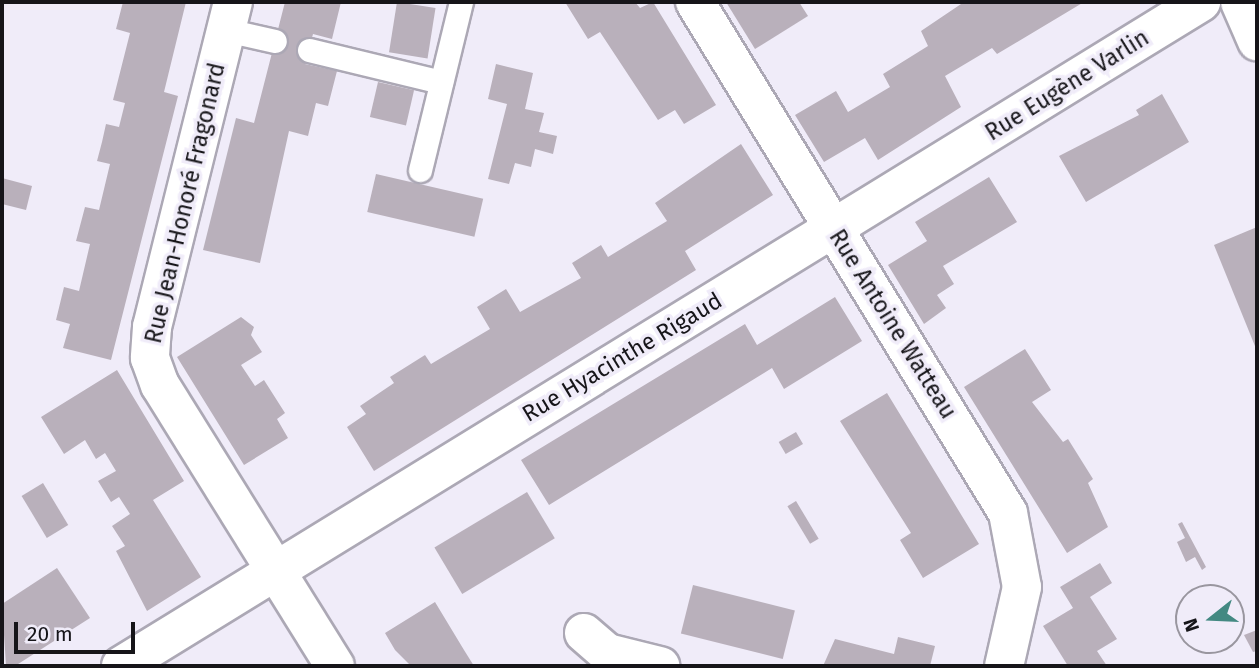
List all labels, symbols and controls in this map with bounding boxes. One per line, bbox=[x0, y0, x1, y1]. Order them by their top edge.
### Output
street label: Rue Eugène Varlin bbox=[980, 24, 1154, 146]
street label: Rue Jean-Honoré Fragonard bbox=[139, 60, 231, 346]
street label: Rue Antoine Watteau bbox=[824, 224, 962, 424]
street label: Rue Hyacinthe Rigaud bbox=[517, 286, 727, 428]
north arrow bbox=[1175, 584, 1245, 654]
scale bar bbox=[18, 608, 138, 652]
text: N bbox=[1179, 615, 1204, 635]
text: 20 m bbox=[27, 621, 73, 647]

